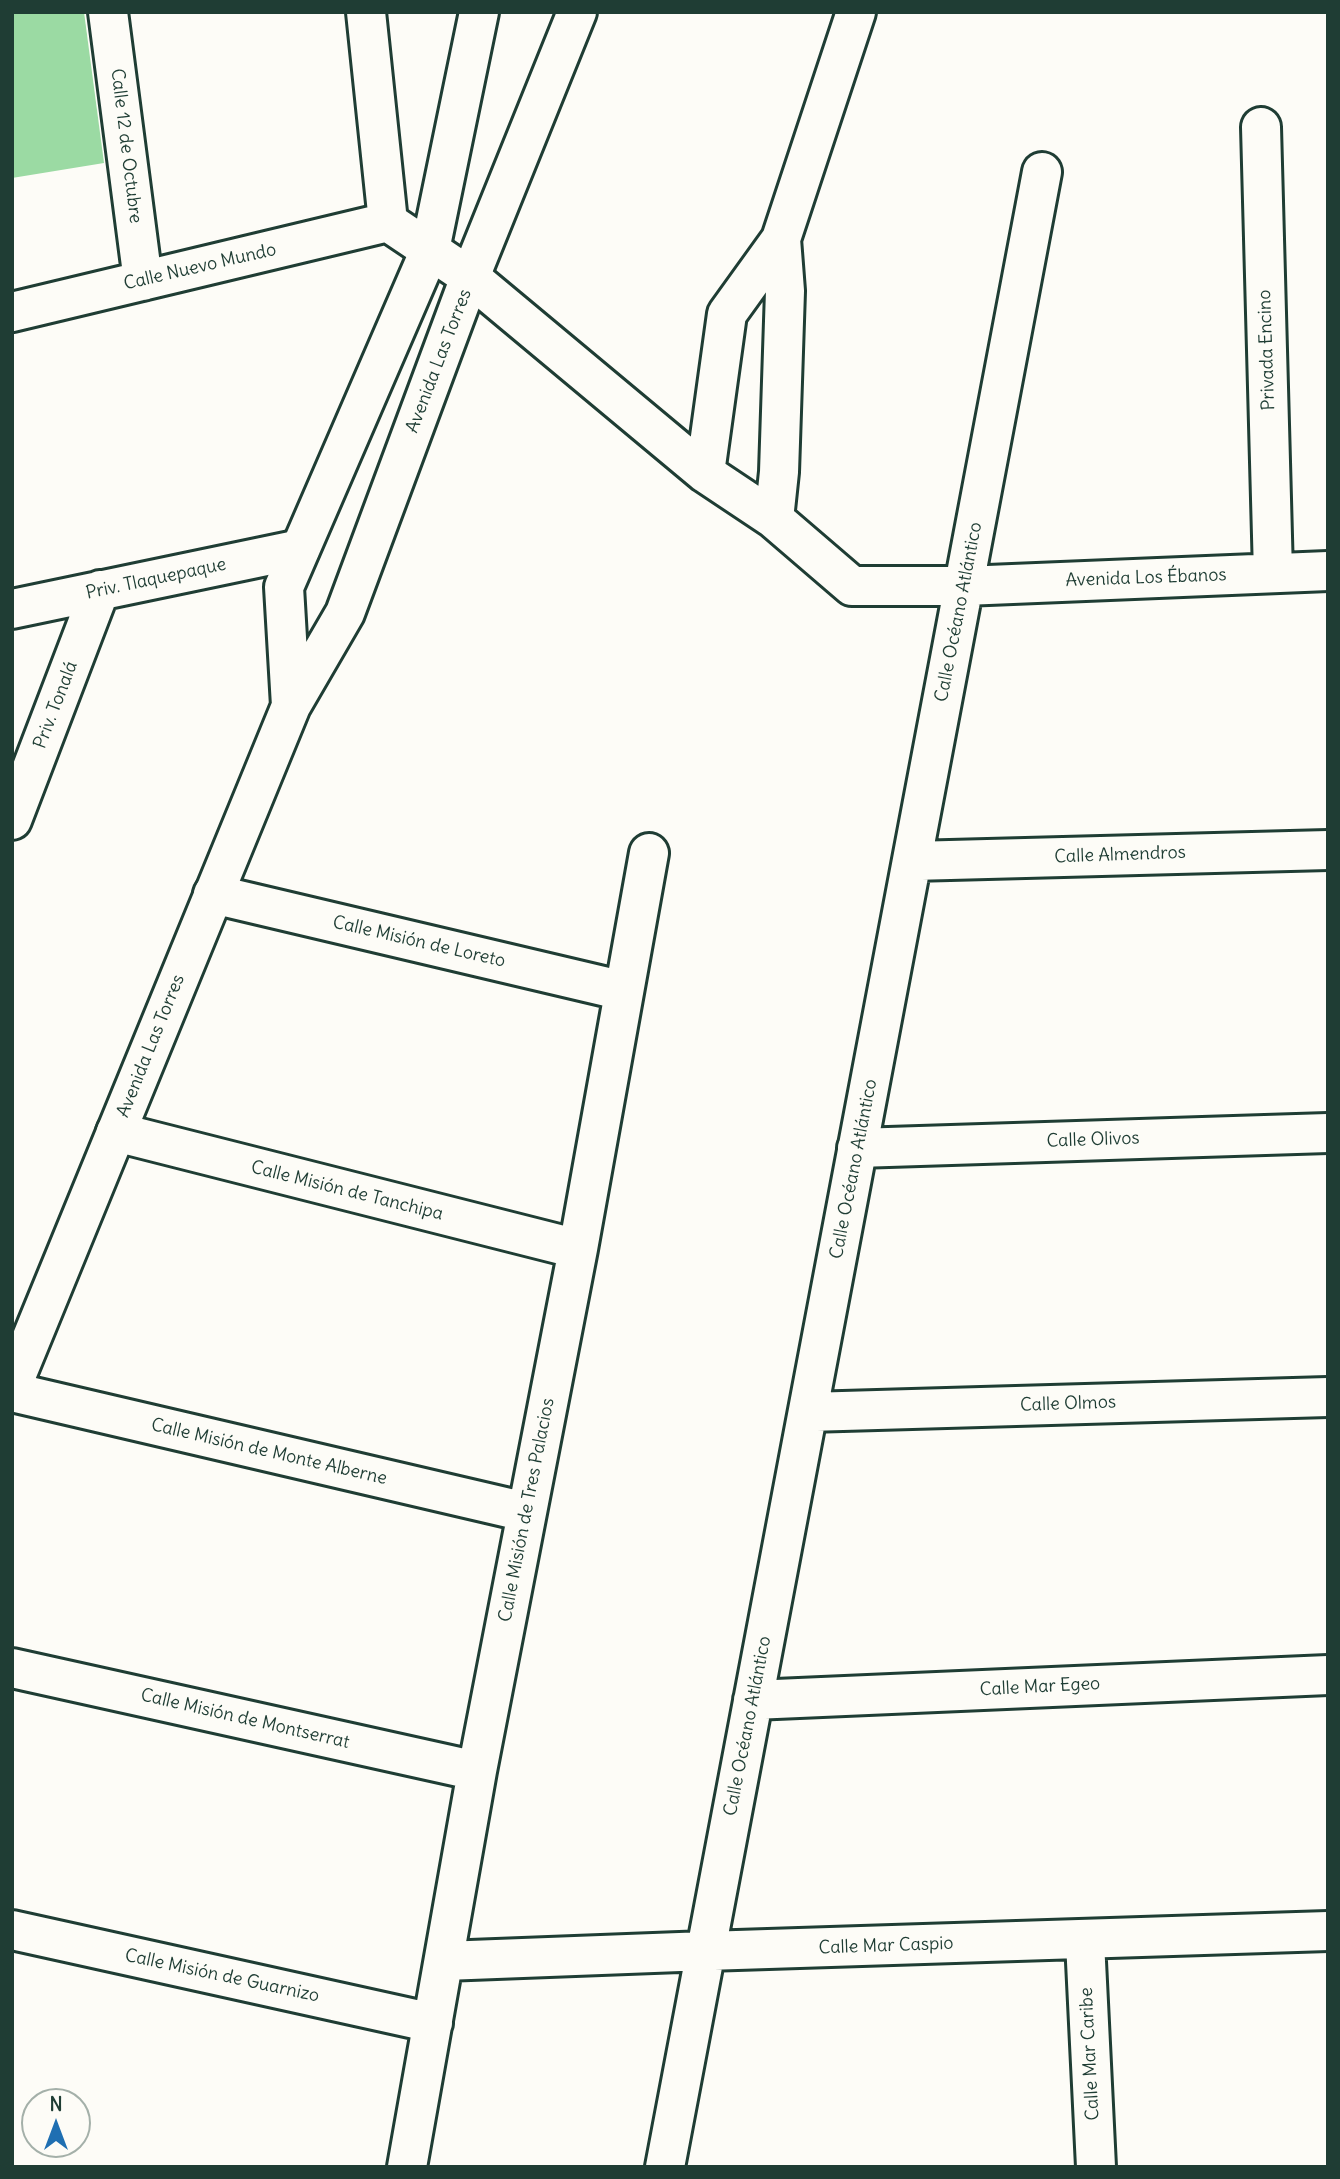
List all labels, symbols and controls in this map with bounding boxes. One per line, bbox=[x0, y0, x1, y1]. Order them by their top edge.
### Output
street label: Calle 12 de Octubre bbox=[106, 67, 146, 225]
street label: Calle Nuevo Mundo bbox=[122, 239, 278, 295]
street label: Avenida Las Torres bbox=[402, 286, 476, 436]
street label: Privada Encino bbox=[1254, 289, 1280, 411]
street label: Calle Océano Atlántico bbox=[931, 520, 987, 704]
street label: Priv. Tlaquepaque bbox=[84, 554, 228, 604]
street label: Avenida Los Ébanos bbox=[1065, 564, 1227, 592]
street label: Priv. Tonalá bbox=[29, 658, 83, 752]
street label: Calle Almendros bbox=[1054, 842, 1186, 868]
street label: Calle Misión de Loreto bbox=[331, 912, 507, 972]
street label: Avenida Las Torres bbox=[112, 971, 190, 1121]
street label: Calle Océano Atlántico bbox=[826, 1077, 882, 1261]
street label: Calle Olivos bbox=[1046, 1128, 1140, 1152]
street label: Calle Misión de Tanchipa bbox=[249, 1157, 445, 1225]
street label: Calle Olmos bbox=[1020, 1392, 1116, 1416]
street label: Calle Misión de Tres Palacios bbox=[495, 1396, 559, 1624]
street label: Calle Misión de Monte Alberne bbox=[149, 1414, 389, 1490]
street label: Calle Océano Atlántico bbox=[720, 1634, 776, 1818]
street label: Calle Mar Egeo bbox=[979, 1673, 1101, 1701]
street label: Calle Misión de Montserrat bbox=[138, 1684, 352, 1754]
street label: Calle Mar Caspio bbox=[818, 1933, 954, 1959]
street label: Calle Misión de Guarnizo bbox=[123, 1945, 321, 2007]
street label: Calle Mar Caribe bbox=[1076, 1987, 1104, 2121]
north arrow bbox=[21, 2088, 91, 2158]
text: N bbox=[49, 2092, 63, 2116]

